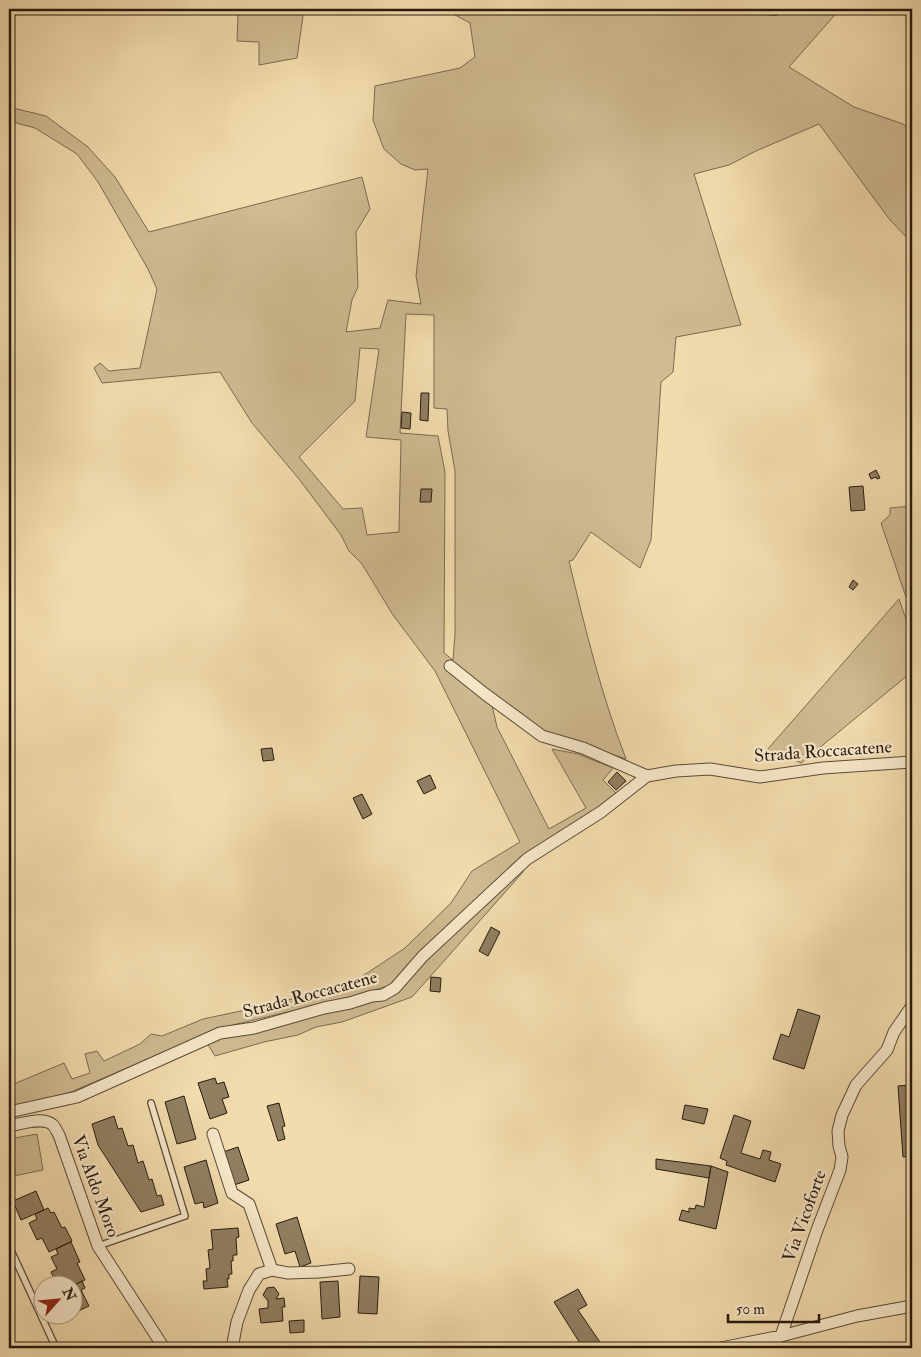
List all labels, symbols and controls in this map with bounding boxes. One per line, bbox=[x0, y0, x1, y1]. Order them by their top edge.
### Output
street label: Strada Roccacatene bbox=[753, 735, 893, 768]
street label: Strada Roccacatene bbox=[240, 965, 380, 1023]
street label: Via Aldo Moro bbox=[66, 1132, 125, 1241]
street label: Via Vicoforte bbox=[777, 1167, 832, 1265]
north arrow bbox=[32, 1274, 82, 1324]
text: N bbox=[58, 1284, 80, 1304]
scale bar bbox=[728, 1292, 820, 1324]
text: 50 m bbox=[736, 1300, 765, 1319]

